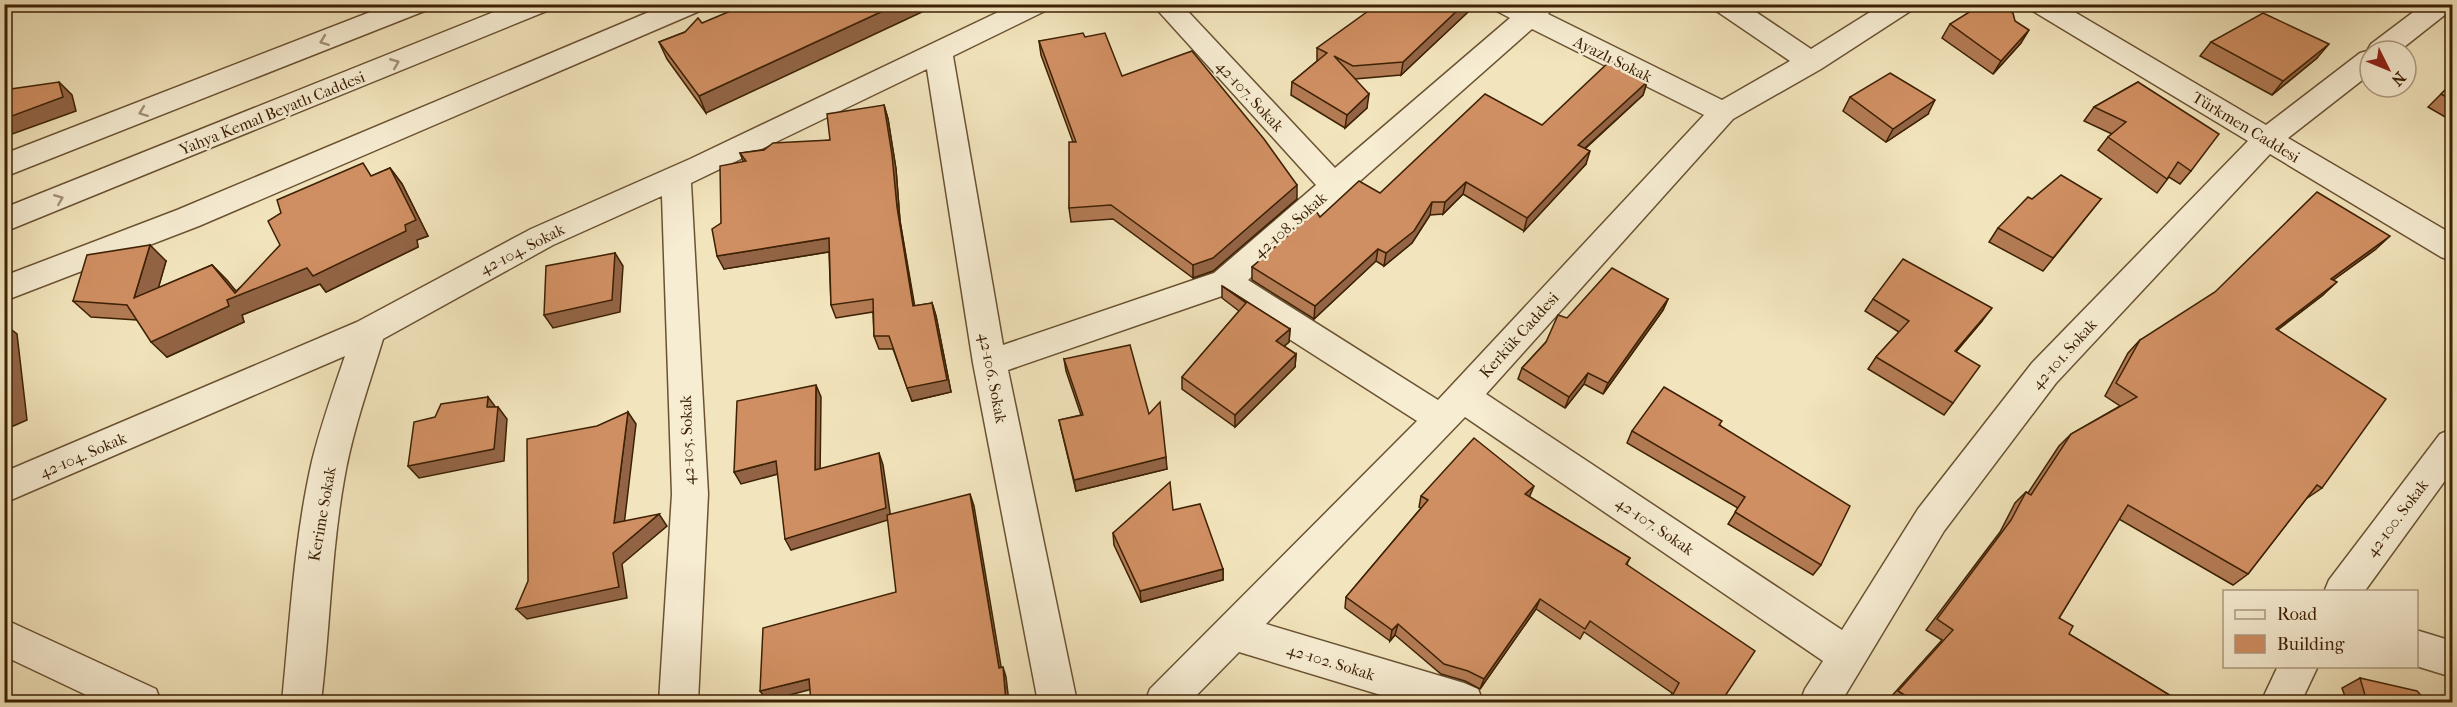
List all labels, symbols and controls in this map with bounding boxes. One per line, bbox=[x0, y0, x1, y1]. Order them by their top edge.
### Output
street label: Ayazlı Sokak bbox=[1570, 31, 1656, 87]
one-way arrow bbox=[320, 34, 331, 46]
north arrow bbox=[2358, 39, 2418, 99]
street label: 42-107. Sokak bbox=[1212, 56, 1288, 136]
one-way arrow bbox=[389, 58, 400, 70]
street label: Yahya Kemal Beyatlı Caddesi bbox=[175, 67, 368, 159]
text: N bbox=[2387, 68, 2410, 90]
street label: Türkmen Caddesi bbox=[2189, 87, 2304, 167]
one-way arrow bbox=[138, 105, 149, 117]
street label: 42-108. Sokak bbox=[1249, 188, 1331, 262]
one-way arrow bbox=[52, 194, 63, 206]
street label: 42-104. Sokak bbox=[476, 219, 568, 278]
street label: Kerkük Caddesi bbox=[1475, 288, 1563, 382]
street label: 42-101. Sokak bbox=[2027, 314, 2101, 393]
street label: 42-106. Sokak bbox=[975, 331, 1011, 425]
street label: 42-105. Sokak bbox=[676, 394, 698, 485]
street label: 42-104. Sokak bbox=[37, 428, 130, 482]
street label: Kerime Sokak bbox=[304, 465, 340, 563]
street label: 42-100. Sokak bbox=[2362, 475, 2433, 560]
street label: 42-107. Sokak bbox=[1612, 493, 1698, 560]
legend bbox=[2223, 590, 2418, 668]
text: Road bbox=[2277, 604, 2317, 625]
text: Building bbox=[2277, 634, 2345, 655]
street label: 42-102. Sokak bbox=[1285, 640, 1378, 685]

